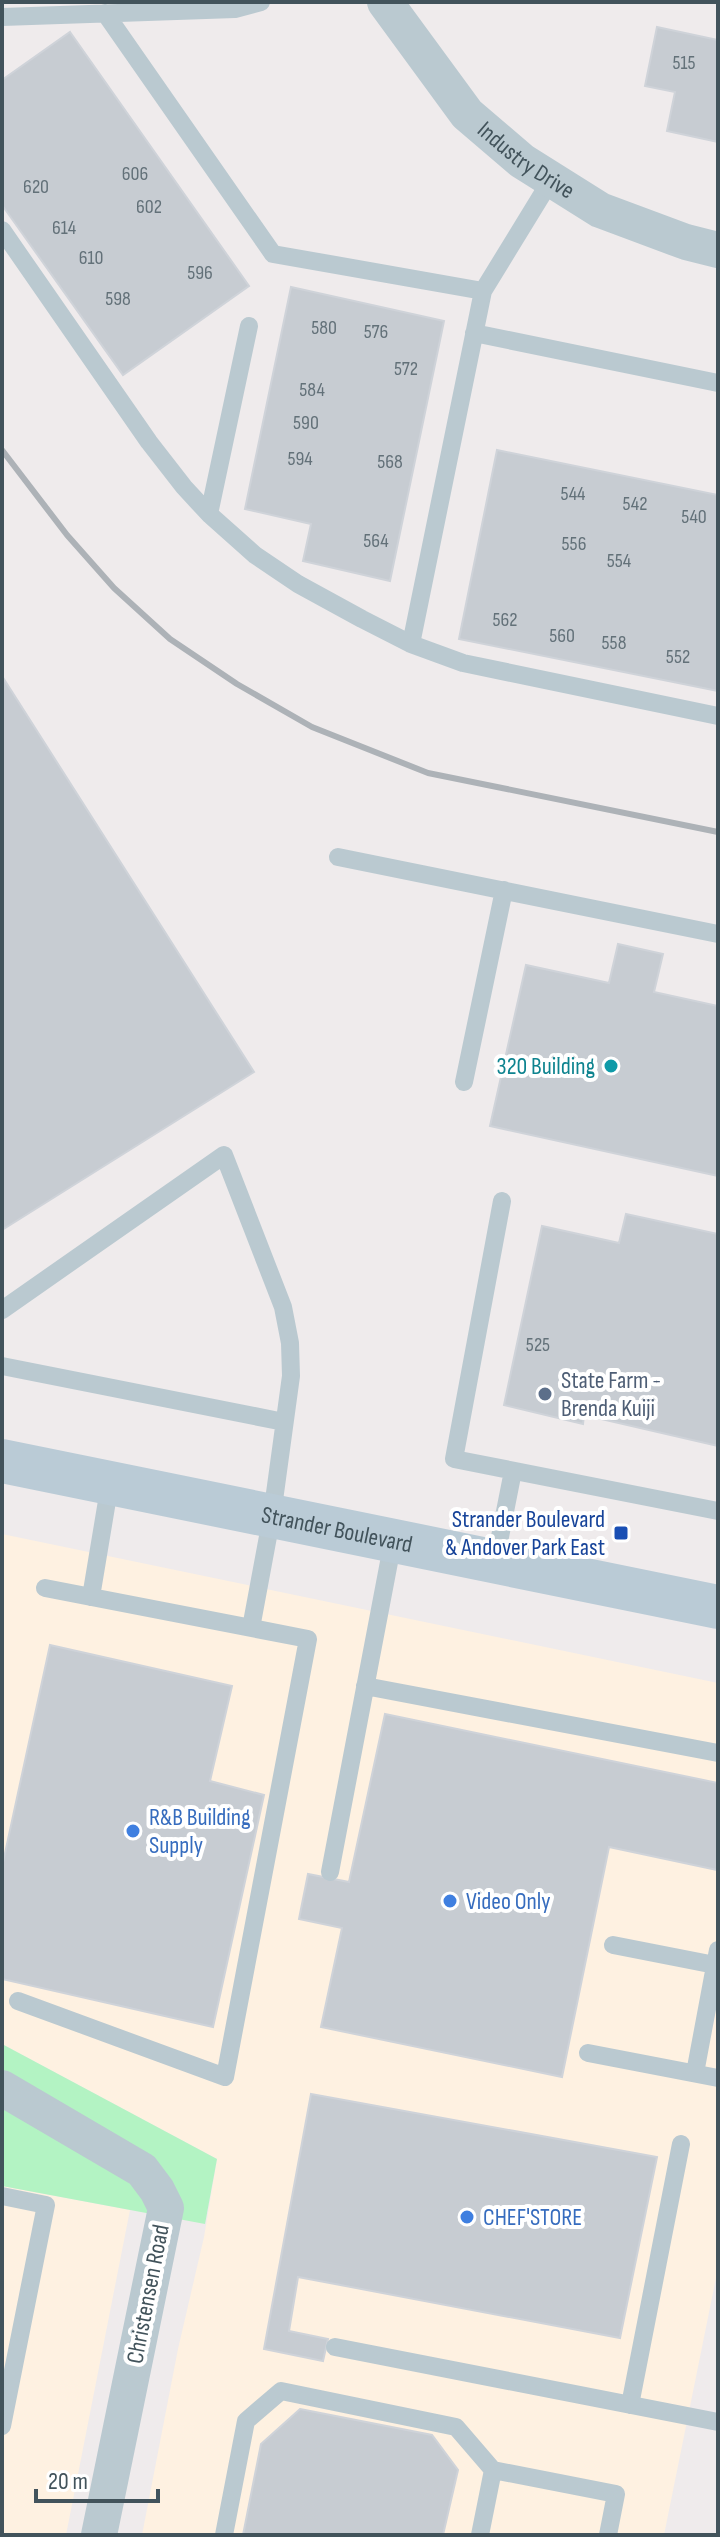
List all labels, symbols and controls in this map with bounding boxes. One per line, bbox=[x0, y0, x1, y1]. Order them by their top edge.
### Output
house number: 515 bbox=[672, 51, 696, 75]
street label: Industry Drive bbox=[472, 115, 580, 205]
house number: 606 bbox=[122, 162, 148, 186]
house number: 620 bbox=[23, 175, 49, 199]
house number: 602 bbox=[136, 195, 162, 219]
house number: 614 bbox=[52, 216, 76, 240]
house number: 610 bbox=[79, 246, 103, 270]
house number: 596 bbox=[187, 261, 213, 285]
house number: 598 bbox=[105, 287, 131, 311]
house number: 580 bbox=[311, 316, 337, 340]
house number: 576 bbox=[364, 320, 388, 344]
house number: 572 bbox=[394, 357, 418, 381]
house number: 584 bbox=[299, 378, 325, 402]
house number: 590 bbox=[293, 411, 319, 435]
house number: 594 bbox=[287, 447, 313, 471]
house number: 568 bbox=[377, 450, 403, 474]
house number: 544 bbox=[561, 482, 585, 506]
house number: 542 bbox=[623, 492, 647, 516]
house number: 540 bbox=[681, 505, 707, 529]
house number: 564 bbox=[363, 529, 389, 553]
house number: 556 bbox=[562, 532, 586, 556]
house number: 554 bbox=[607, 549, 631, 573]
house number: 562 bbox=[492, 608, 518, 632]
house number: 560 bbox=[549, 624, 575, 648]
house number: 558 bbox=[602, 631, 626, 655]
house number: 552 bbox=[666, 645, 690, 669]
place label: 320 Building bbox=[497, 1052, 595, 1081]
marker: 320 Building bbox=[602, 1057, 620, 1075]
house number: 525 bbox=[526, 1333, 550, 1357]
place label: State Farm - Brenda Kuiji bbox=[561, 1366, 661, 1423]
marker: State Farm - Brenda Kuiji bbox=[536, 1385, 554, 1403]
street label: Strander Boulevard bbox=[259, 1500, 415, 1559]
place label: Strander Boulevard & Andover Park East bbox=[445, 1505, 605, 1562]
marker: Strander Boulevard & Andover Park East bbox=[612, 1524, 630, 1542]
place label: R&B Building Supply bbox=[149, 1803, 251, 1860]
marker: R&B Building Supply bbox=[124, 1822, 142, 1840]
place label: Video Only bbox=[466, 1887, 551, 1916]
marker: Video Only bbox=[441, 1892, 459, 1910]
place label: CHEF'STORE bbox=[483, 2203, 582, 2232]
marker: CHEF'STORE bbox=[458, 2208, 476, 2226]
street label: Christensen Road bbox=[120, 2222, 176, 2366]
scale bar bbox=[36, 2453, 158, 2503]
text: 20 m bbox=[48, 2467, 88, 2496]

